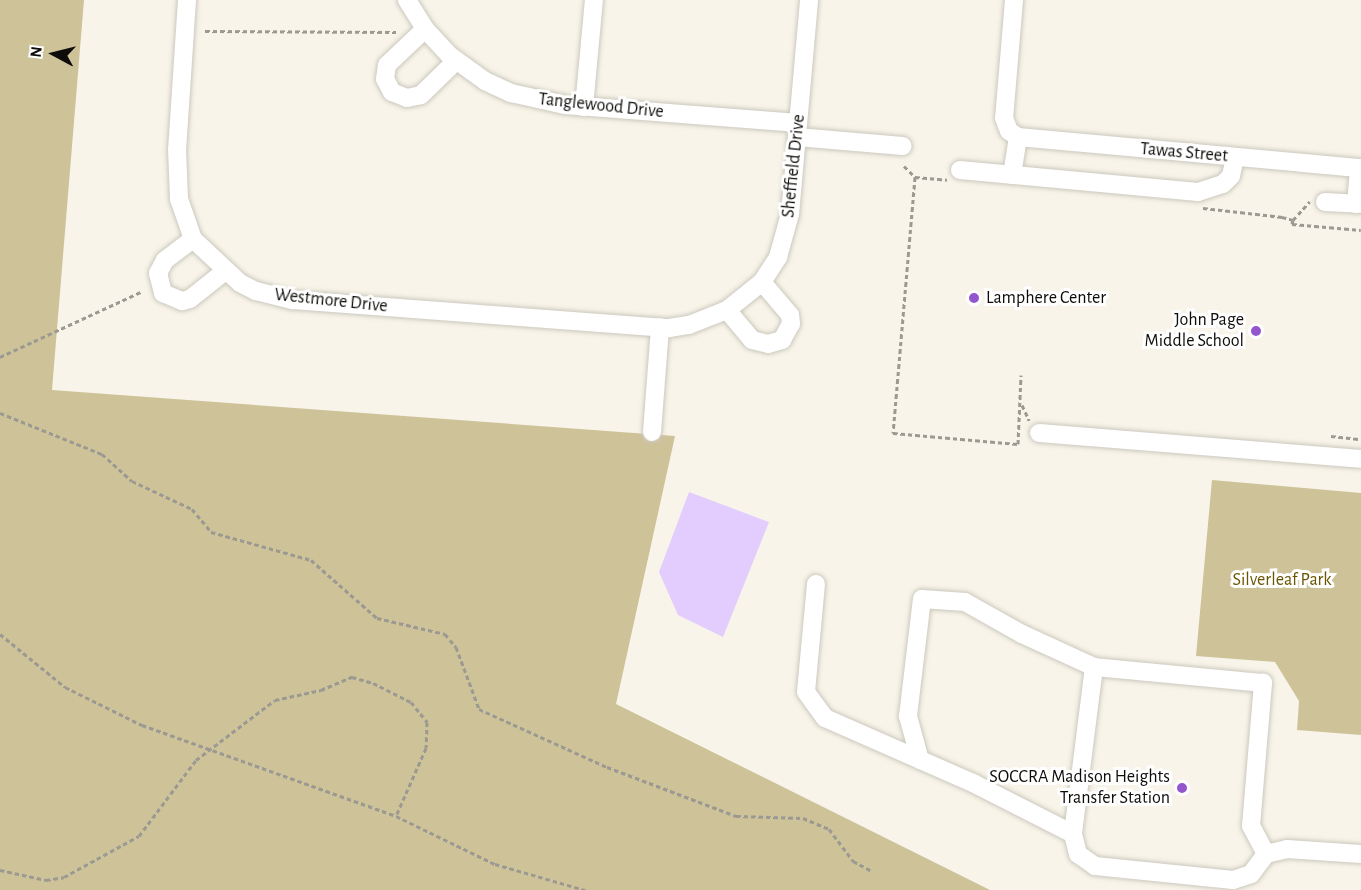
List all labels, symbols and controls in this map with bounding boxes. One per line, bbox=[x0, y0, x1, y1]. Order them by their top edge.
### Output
north arrow bbox=[24, 24, 84, 84]
text: N bbox=[28, 45, 45, 58]
street label: Tanglewood Drive bbox=[537, 89, 665, 123]
street label: Sheffield Drive bbox=[778, 113, 810, 219]
street label: Tawas Street bbox=[1139, 138, 1229, 168]
street label: Westmore Drive bbox=[273, 284, 389, 318]
place label: Lamphere Center bbox=[986, 287, 1106, 309]
marker: Lamphere Center bbox=[967, 291, 981, 305]
place label: John Page Middle School bbox=[1145, 310, 1244, 352]
marker: John Page Middle School bbox=[1249, 324, 1263, 338]
park label: Silverleaf Park bbox=[1232, 569, 1332, 591]
place label: SOCCRA Madison Heights Transfer Station bbox=[989, 767, 1170, 810]
marker: SOCCRA Madison Heights Transfer Station bbox=[1175, 781, 1189, 795]

